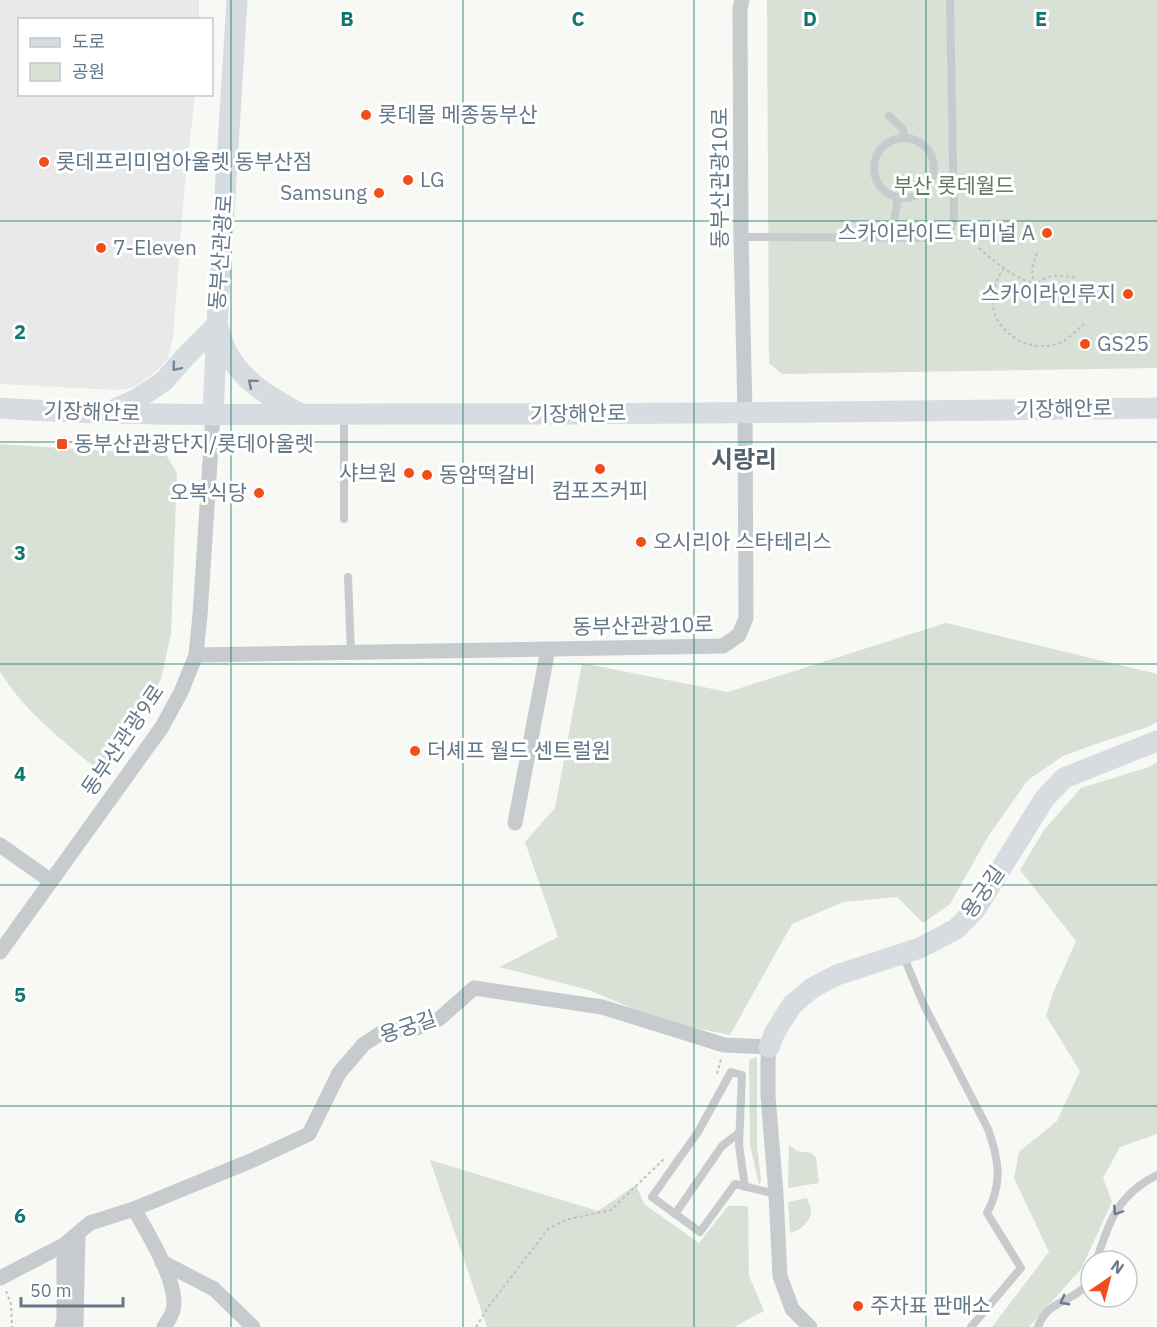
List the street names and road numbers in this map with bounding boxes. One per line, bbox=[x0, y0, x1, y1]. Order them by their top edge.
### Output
street label: 동부산관광10로 bbox=[705, 107, 733, 249]
street label: 동부산관광로 bbox=[202, 193, 238, 311]
street label: 기장해안로 bbox=[1015, 393, 1113, 423]
street label: 기장해안로 bbox=[43, 395, 141, 427]
street label: 기장해안로 bbox=[529, 398, 627, 428]
street label: 동부산관광10로 bbox=[572, 610, 714, 640]
street label: 동부산관광9로 bbox=[75, 678, 170, 801]
street label: 용궁길 bbox=[954, 860, 1010, 923]
street label: 용궁길 bbox=[376, 1003, 440, 1049]

